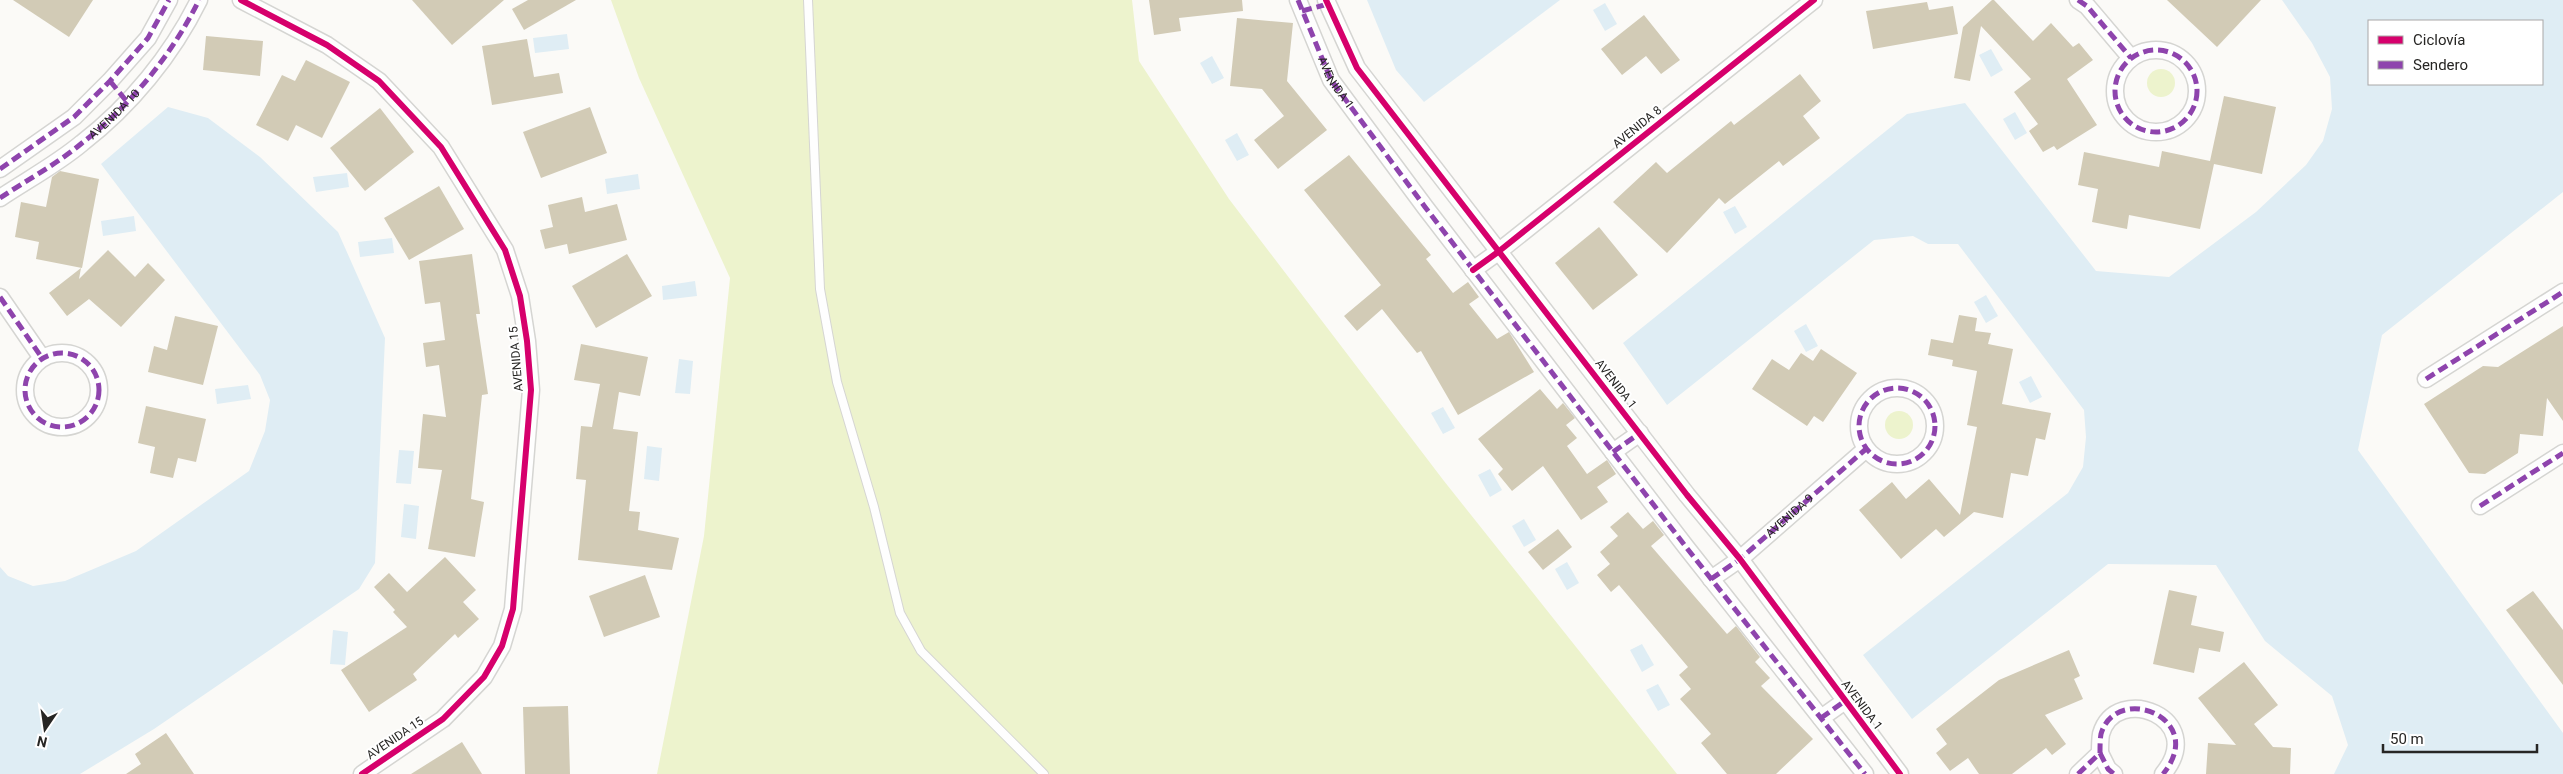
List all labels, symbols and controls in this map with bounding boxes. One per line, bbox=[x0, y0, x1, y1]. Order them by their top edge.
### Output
legend bbox=[2368, 20, 2543, 85]
text: Ciclovía bbox=[2413, 31, 2466, 49]
street label: AVENIDA 1 bbox=[1315, 54, 1357, 111]
text: Sendero bbox=[2413, 56, 2468, 74]
street label: AVENIDA 10 bbox=[86, 86, 143, 142]
street label: AVENIDA 8 bbox=[1610, 103, 1664, 151]
street label: AVENIDA 15 bbox=[506, 325, 526, 392]
street label: AVENIDA 1 bbox=[1592, 356, 1640, 412]
street label: AVENIDA 9 bbox=[1763, 491, 1816, 540]
street label: AVENIDA 1 bbox=[1839, 677, 1885, 733]
north arrow bbox=[20, 704, 70, 754]
street label: AVENIDA 15 bbox=[364, 714, 426, 762]
scale bar bbox=[2383, 722, 2537, 754]
text: 50 m bbox=[2390, 730, 2424, 748]
text: N bbox=[35, 733, 49, 751]

